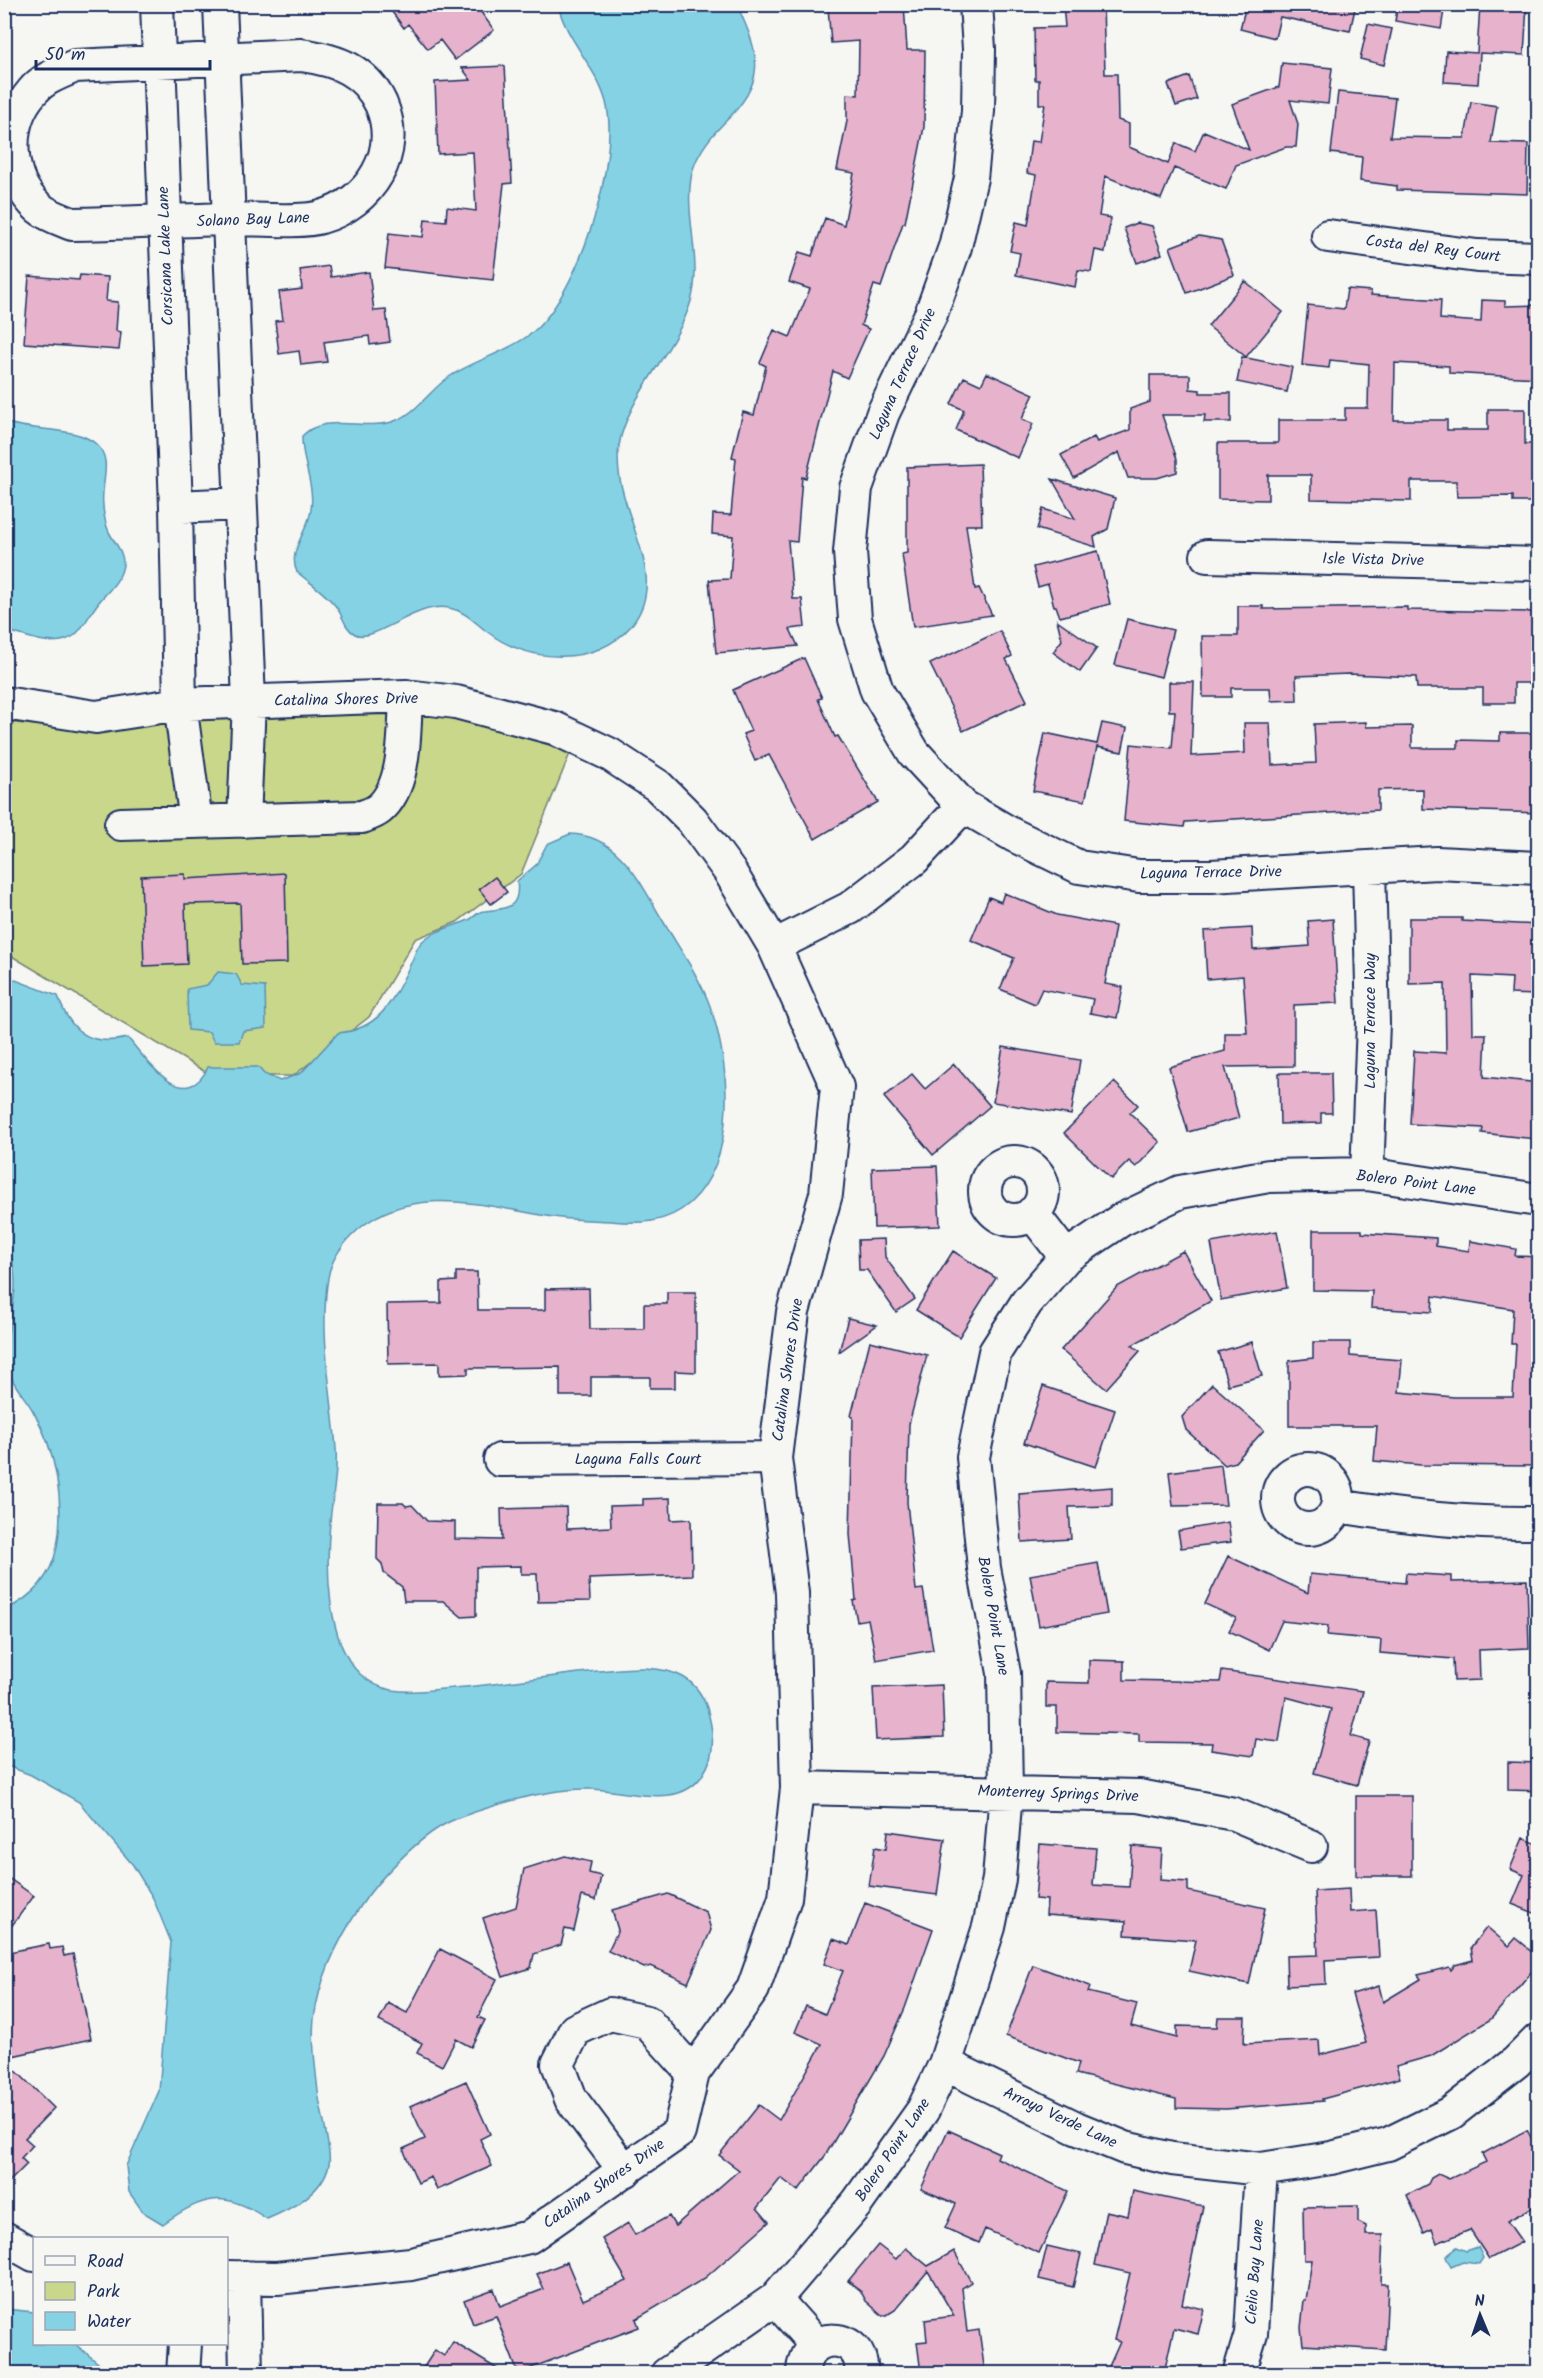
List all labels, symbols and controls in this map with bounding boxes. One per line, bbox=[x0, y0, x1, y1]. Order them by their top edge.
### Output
scale bar bbox=[36, 33, 210, 71]
text: 50 m bbox=[45, 41, 85, 70]
street label: Corsicana Lake Lane bbox=[151, 186, 181, 326]
street label: Solano Bay Lane bbox=[196, 206, 310, 234]
street label: Costa del Rey Court bbox=[1364, 228, 1503, 270]
street label: Laguna Terrace Drive bbox=[863, 304, 943, 444]
street label: Isle Vista Drive bbox=[1322, 547, 1424, 573]
street label: Catalina Shores Drive bbox=[274, 686, 418, 714]
street label: Laguna Terrace Drive bbox=[1140, 859, 1282, 887]
street label: Laguna Terrace Way bbox=[1358, 952, 1383, 1089]
street label: Bolero Point Lane bbox=[1355, 1163, 1477, 1203]
street label: Catalina Shores Drive bbox=[766, 1297, 810, 1443]
street label: Laguna Falls Court bbox=[575, 1447, 702, 1472]
street label: Bolero Point Lane bbox=[970, 1555, 1016, 1677]
street label: Monterrey Springs Drive bbox=[977, 1779, 1139, 1809]
street label: Arroyo Verde Lane bbox=[999, 2081, 1121, 2155]
street label: Bolero Point Lane bbox=[849, 2093, 937, 2207]
street label: Catalina Shores Drive bbox=[538, 2132, 670, 2236]
street label: Cielio Bay Lane bbox=[1239, 2218, 1271, 2326]
legend bbox=[33, 2237, 228, 2345]
text: Road bbox=[87, 2248, 124, 2277]
text: Park bbox=[87, 2278, 120, 2307]
north arrow bbox=[1450, 2285, 1510, 2345]
text: N bbox=[1474, 2289, 1485, 2314]
text: Water bbox=[87, 2308, 132, 2337]

